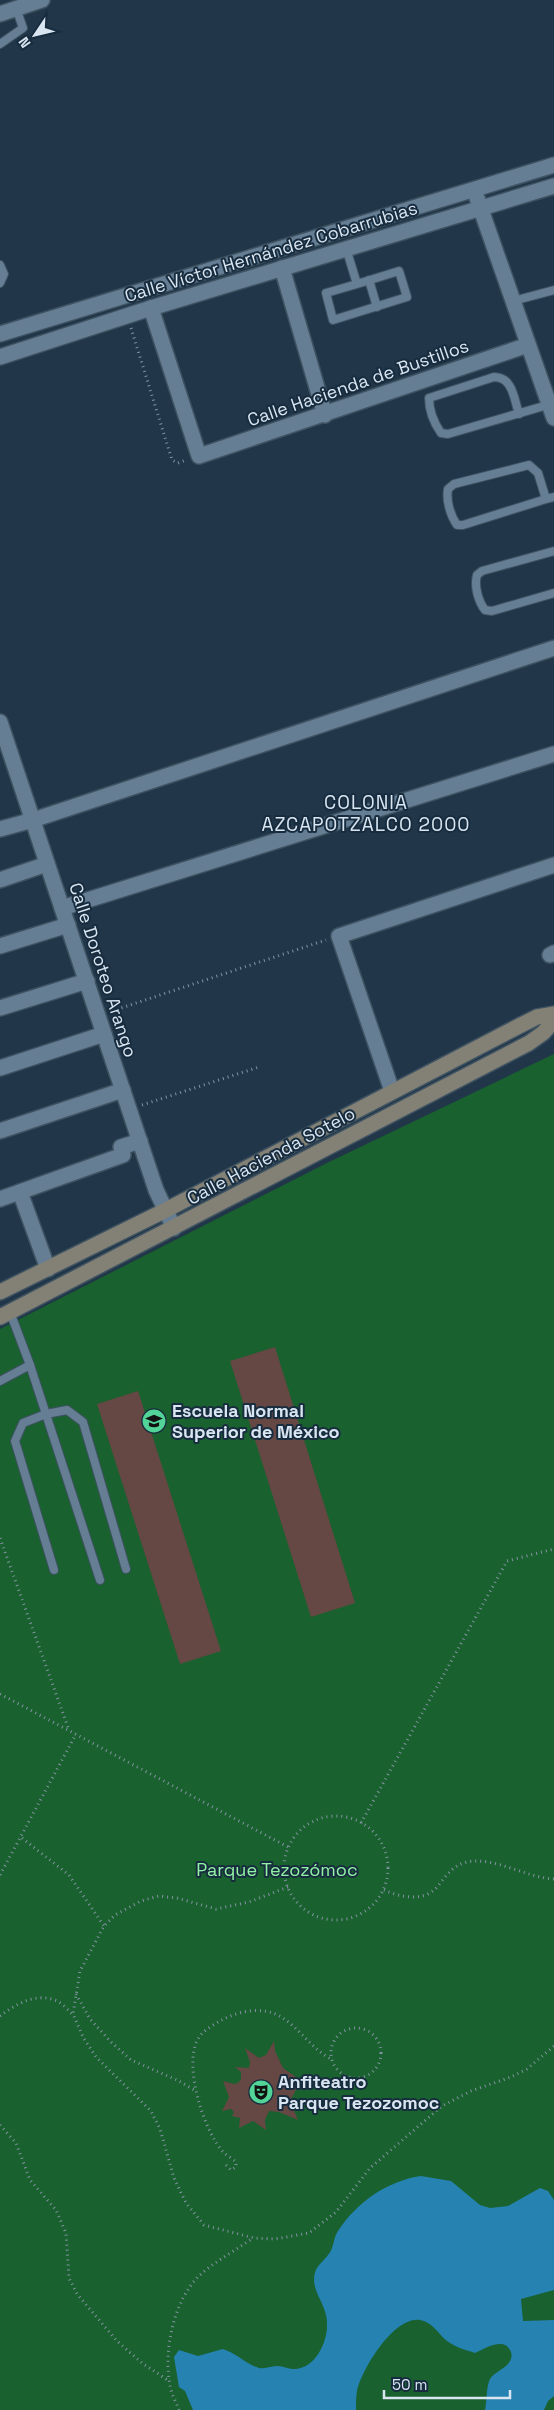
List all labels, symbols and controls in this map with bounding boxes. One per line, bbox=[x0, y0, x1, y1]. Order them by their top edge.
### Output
north arrow bbox=[10, 10, 60, 60]
text: N bbox=[14, 33, 34, 51]
street label: Calle Víctor Hernández Cobarrubias bbox=[122, 196, 420, 307]
street label: Calle Hacienda de Bustillos bbox=[244, 334, 472, 431]
district label: COLONIA AZCAPOTZALCO 2000 bbox=[261, 790, 471, 837]
street label: Calle Doroteo Arango bbox=[64, 880, 143, 1060]
street label: Calle Hacienda Sotelo bbox=[183, 1101, 359, 1210]
place label: Escuela Normal Superior de México bbox=[172, 1399, 340, 1443]
school or university icon: Escuela Normal Superior de México bbox=[141, 1408, 167, 1434]
park label: Parque Tezozómoc bbox=[196, 1858, 358, 1881]
place label: Anfiteatro Parque Tezozomoc bbox=[278, 2070, 439, 2114]
theatre icon: Anfiteatro Parque Tezozomoc bbox=[248, 2079, 274, 2105]
scale bar bbox=[384, 2368, 510, 2400]
text: 50 m bbox=[392, 2375, 427, 2394]

